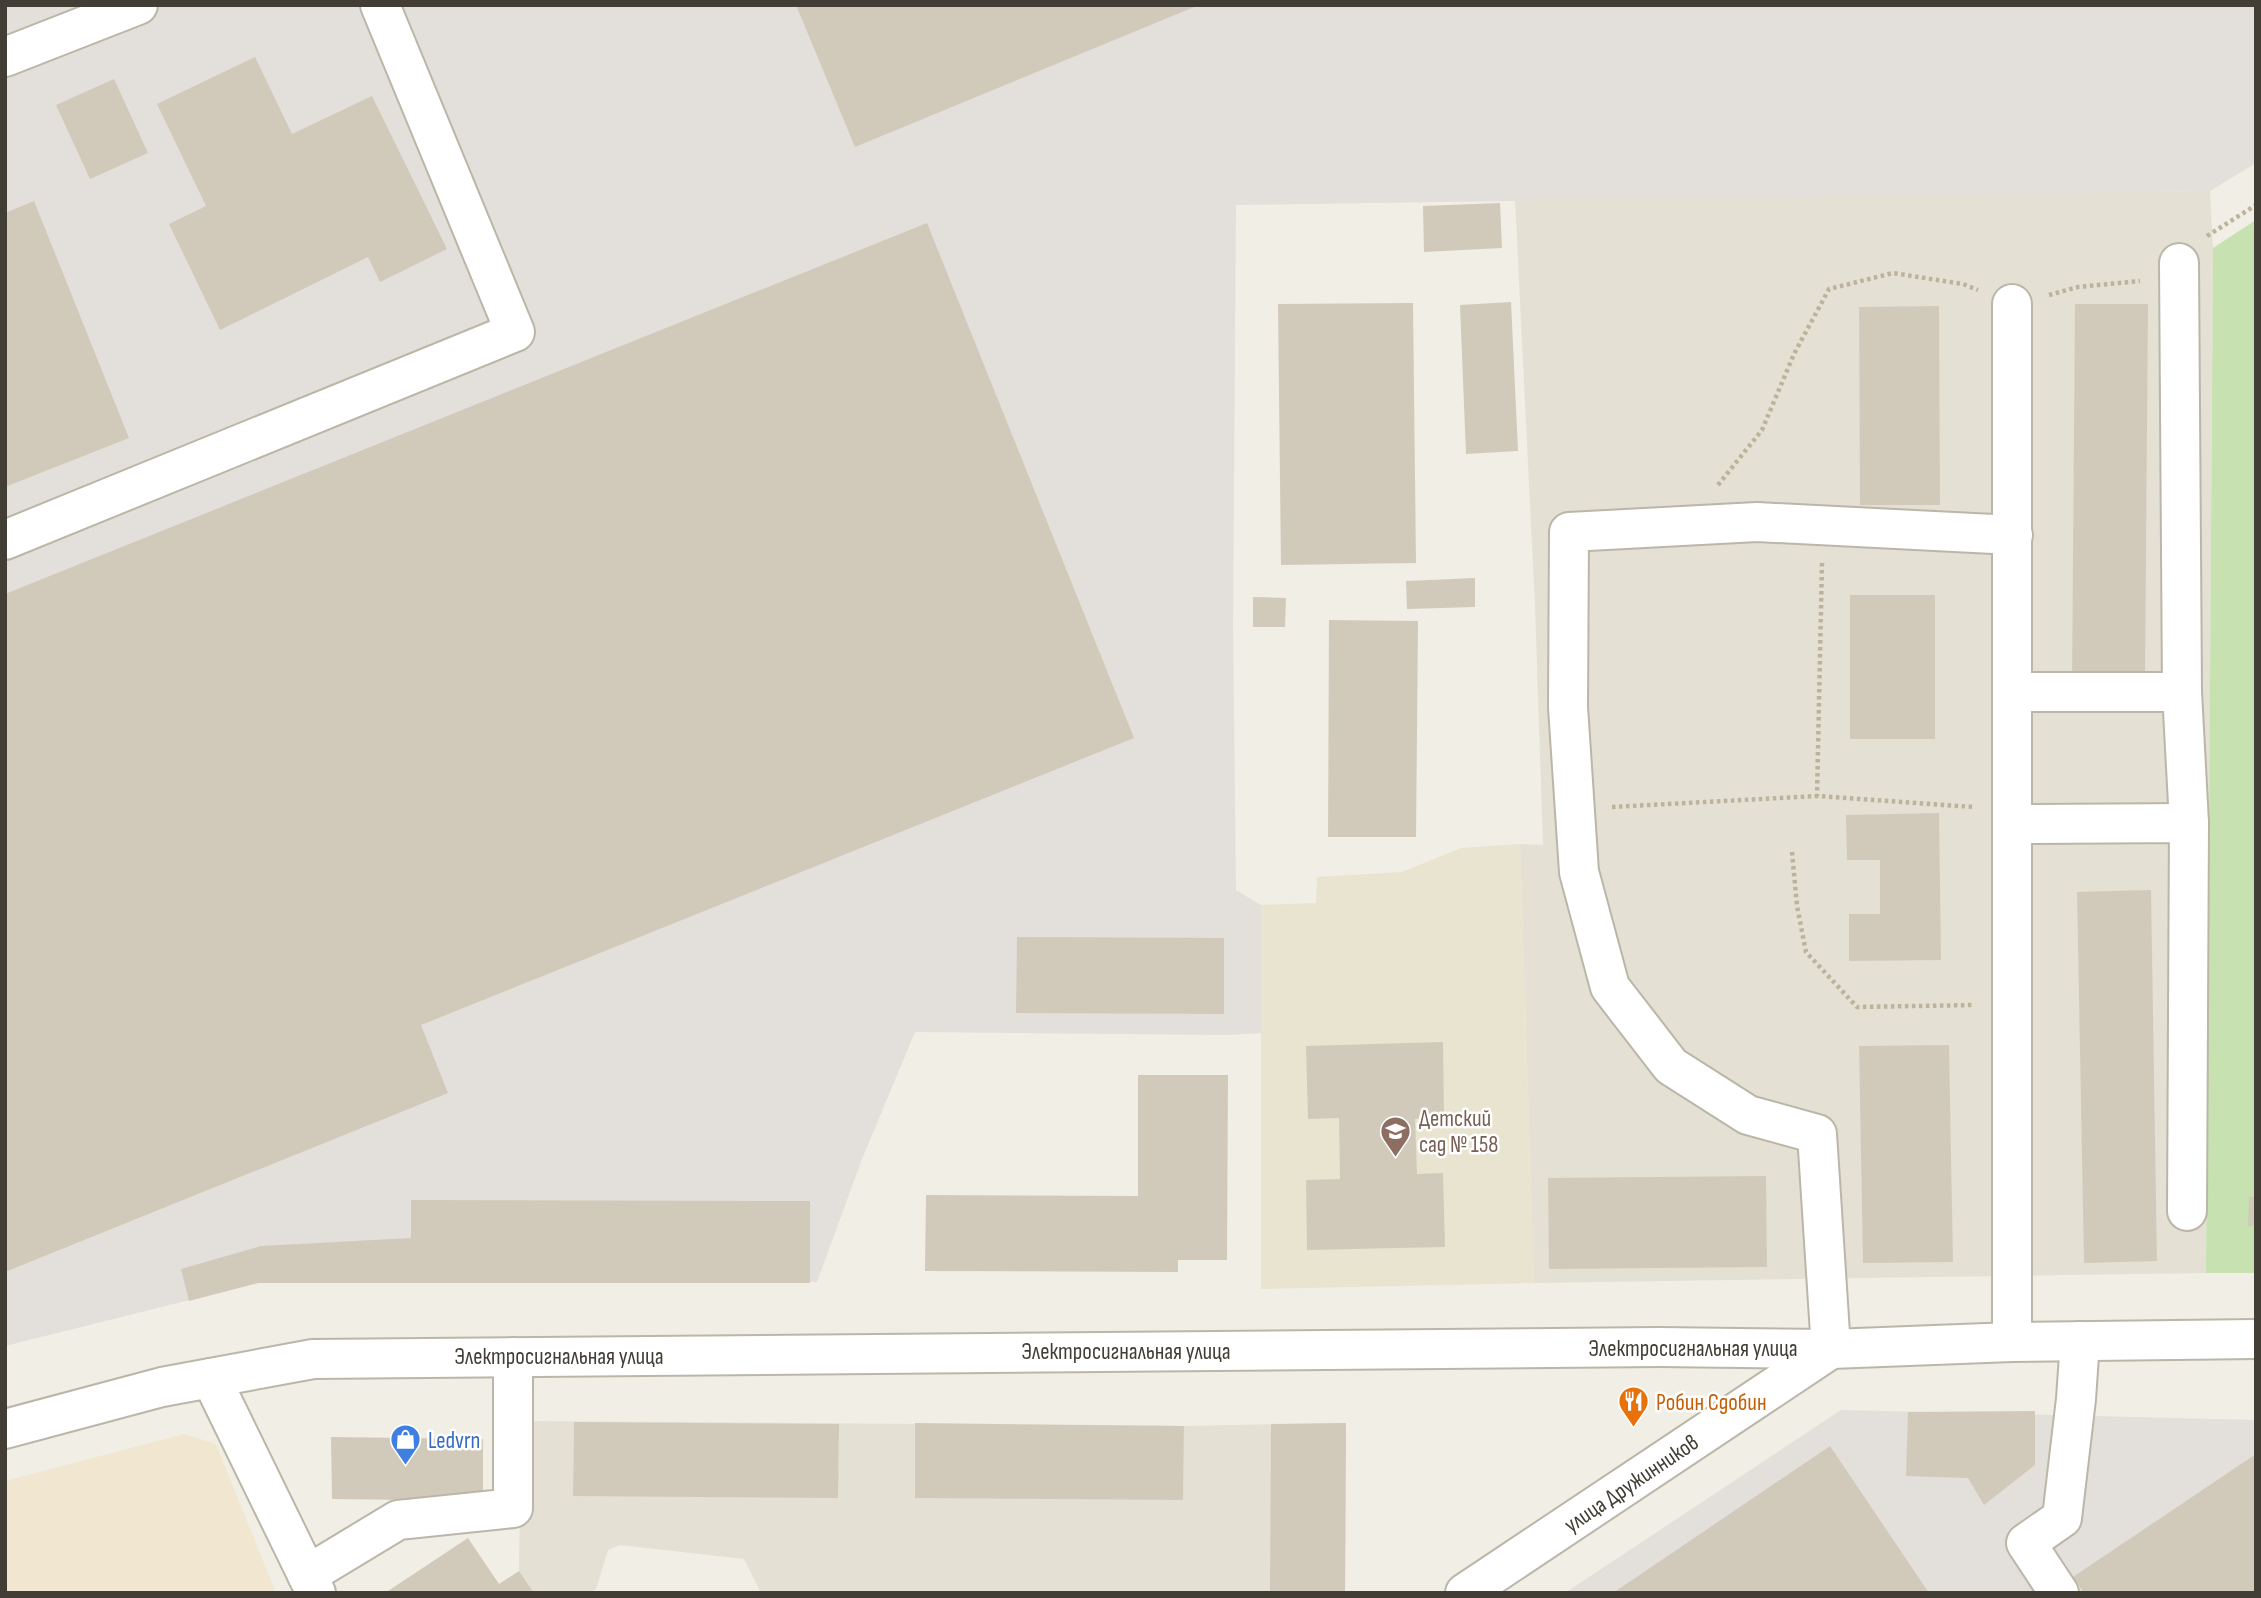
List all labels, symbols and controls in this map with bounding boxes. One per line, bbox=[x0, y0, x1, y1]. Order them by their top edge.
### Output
place label: Детский сад № 158 bbox=[1419, 1105, 1498, 1159]
school or university icon: Детский сад № 158 bbox=[1379, 1114, 1413, 1158]
street label: Электросигнальная улица bbox=[1588, 1335, 1798, 1363]
street label: Электросигнальная улица bbox=[1021, 1338, 1231, 1366]
street label: Электросигнальная улица bbox=[454, 1343, 664, 1371]
restaurant icon: Робин Сдобин bbox=[1616, 1385, 1650, 1429]
place label: Робин Сдобин bbox=[1656, 1389, 1767, 1417]
shop icon: Ledvrn bbox=[388, 1423, 422, 1467]
place label: Ledvrn bbox=[428, 1427, 480, 1455]
street label: улица Дружинников bbox=[1559, 1429, 1704, 1539]

